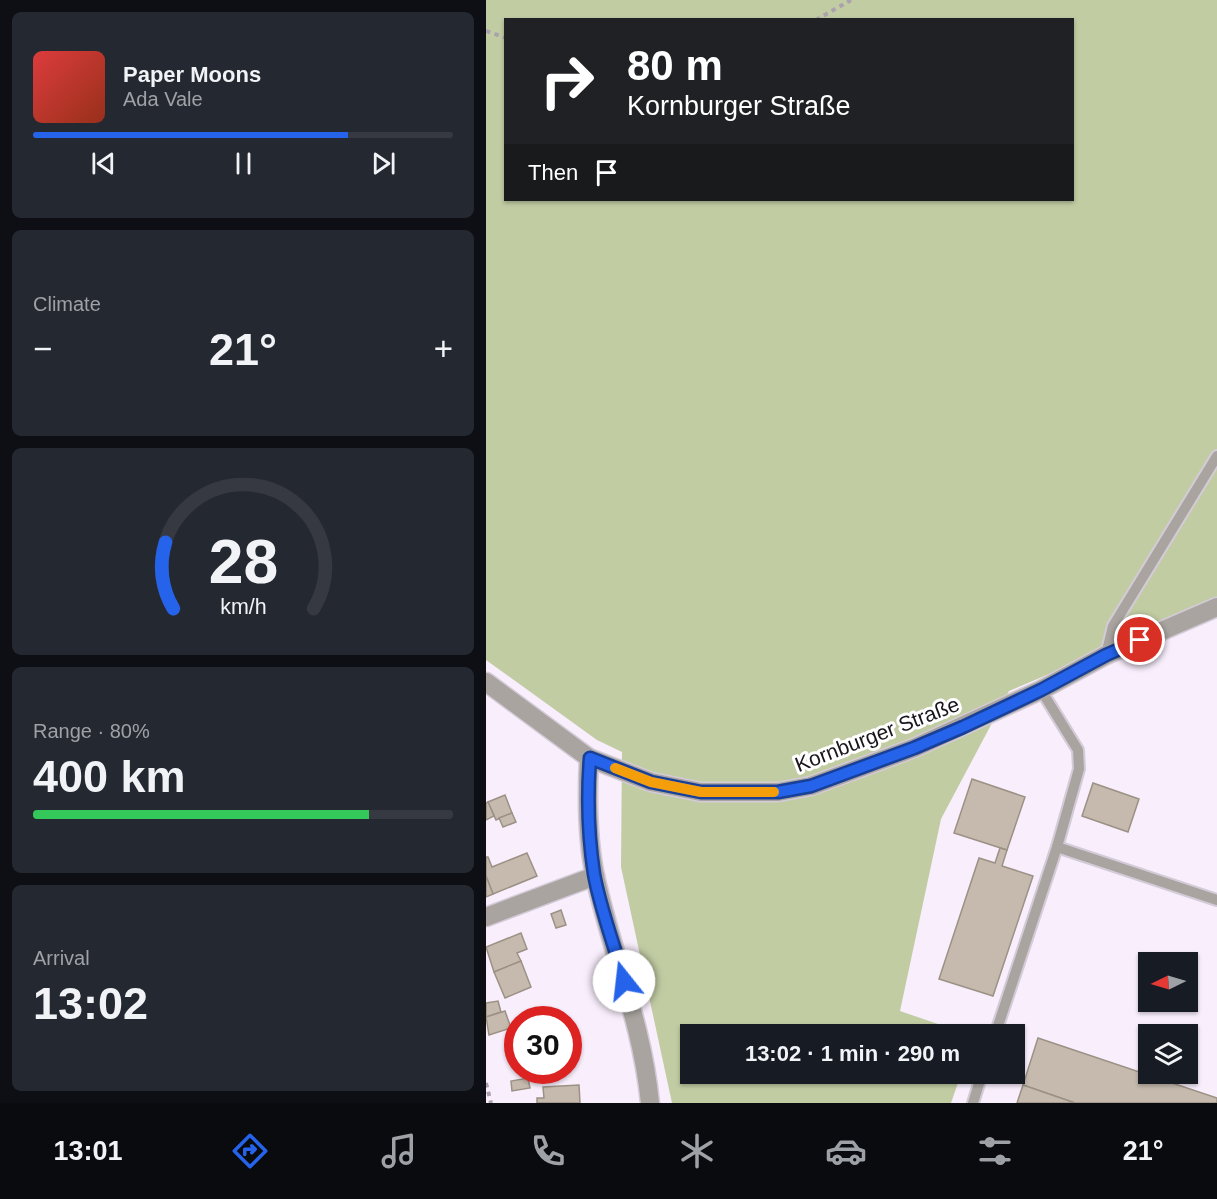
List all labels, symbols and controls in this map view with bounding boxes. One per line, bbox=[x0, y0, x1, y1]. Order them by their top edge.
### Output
icon: right bbox=[528, 42, 606, 120]
text: 80 m bbox=[627, 42, 723, 89]
text: Paper Moons bbox=[123, 62, 261, 87]
text: Ada Vale bbox=[123, 88, 203, 110]
text: Kornburger Straße bbox=[627, 91, 851, 121]
icon: previous bbox=[87, 147, 120, 180]
icon: pause bbox=[227, 147, 260, 180]
icon: next bbox=[367, 147, 400, 180]
icon: arrive bbox=[590, 156, 623, 189]
text: Then bbox=[528, 160, 578, 185]
text: Climate bbox=[33, 293, 101, 315]
text: 21° bbox=[209, 324, 277, 375]
text: − bbox=[33, 330, 52, 367]
text: + bbox=[434, 330, 453, 367]
text: 28 bbox=[208, 527, 278, 596]
text: km/h bbox=[220, 595, 266, 619]
pin bbox=[1114, 614, 1165, 665]
icon: arrive bbox=[1123, 623, 1156, 656]
street label: Kornburger Straße bbox=[792, 692, 962, 776]
text: Range · 80% bbox=[33, 720, 150, 742]
text: 400 km bbox=[33, 751, 186, 802]
text: Arrival bbox=[33, 947, 90, 969]
position arrow bbox=[592, 949, 656, 1013]
north arrow bbox=[1138, 952, 1198, 1012]
map controls bbox=[1138, 952, 1198, 1084]
text: 13:02 bbox=[33, 978, 148, 1029]
speed limit sign: 30 bbox=[504, 1006, 582, 1084]
button: layers bbox=[1138, 1024, 1198, 1084]
text: 13:02 · 1 min · 290 m bbox=[745, 1041, 960, 1066]
icon: directions bbox=[229, 1130, 271, 1172]
icon: music bbox=[378, 1130, 420, 1172]
icon: phone bbox=[527, 1130, 569, 1172]
icon: climate bbox=[676, 1130, 718, 1172]
icon: car bbox=[825, 1130, 867, 1172]
icon: filters bbox=[974, 1130, 1016, 1172]
text: 13:01 bbox=[53, 1136, 123, 1166]
text: 21° bbox=[1123, 1136, 1163, 1166]

